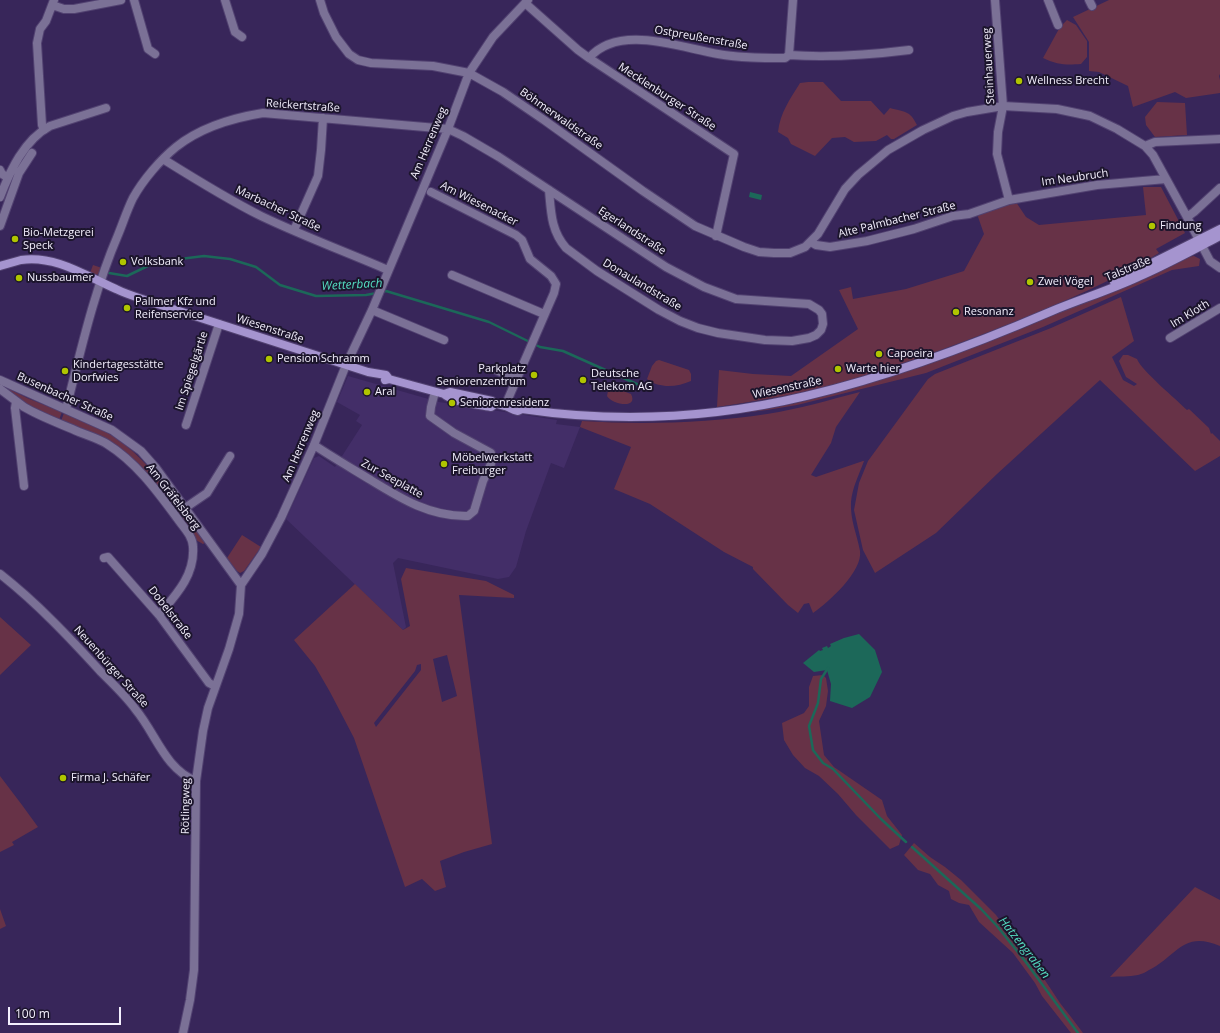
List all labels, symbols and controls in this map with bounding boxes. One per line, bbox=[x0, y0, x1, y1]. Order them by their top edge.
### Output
street label: Ostpreußenstraße bbox=[653, 23, 749, 53]
street label: Steinhauerweg bbox=[980, 27, 998, 105]
street label: Mecklenburger Straße bbox=[616, 60, 718, 134]
place label: Wellness Brecht bbox=[1027, 74, 1109, 88]
marker: Wellness Brecht bbox=[1014, 76, 1024, 86]
street label: Böhmerwaldstraße bbox=[517, 85, 605, 153]
street label: Reickertstraße bbox=[266, 97, 340, 115]
street label: Am Herrenweg bbox=[408, 105, 450, 181]
street label: Im Neubruch bbox=[1041, 167, 1109, 189]
street label: Am Wiesenacker bbox=[438, 179, 520, 229]
street label: Marbacher Straße bbox=[233, 183, 323, 235]
street label: Alte Palmbacher Straße bbox=[837, 199, 957, 241]
street label: Egerlandstraße bbox=[596, 204, 668, 258]
place label: Findung bbox=[1160, 219, 1201, 233]
marker: Findung bbox=[1147, 221, 1157, 231]
place label: Bio-Metzgerei Speck bbox=[23, 226, 94, 252]
marker: Bio-Metzgerei Speck bbox=[10, 234, 20, 244]
street label: Talstraße bbox=[1103, 254, 1153, 284]
place label: Volksbank bbox=[131, 255, 183, 269]
street label: Donaulandstraße bbox=[600, 256, 684, 314]
marker: Volksbank bbox=[118, 257, 128, 267]
place label: Nussbaumer bbox=[27, 271, 93, 285]
marker: Nussbaumer bbox=[14, 273, 24, 283]
place label: Zwei Vögel bbox=[1038, 275, 1093, 289]
water label: Wetterbach bbox=[321, 276, 383, 294]
marker: Zwei Vögel bbox=[1025, 277, 1035, 287]
place label: Pallmer Kfz und Reifenservice bbox=[135, 295, 216, 321]
street label: Im Kloth bbox=[1168, 297, 1212, 331]
marker: Pallmer Kfz und Reifenservice bbox=[122, 303, 132, 313]
place label: Resonanz bbox=[964, 305, 1014, 319]
marker: Resonanz bbox=[951, 307, 961, 317]
street label: Wiesenstraße bbox=[235, 312, 305, 346]
street label: Im Spiegelgärtle bbox=[173, 330, 211, 412]
place label: Capoeira bbox=[887, 347, 933, 361]
marker: Capoeira bbox=[874, 349, 884, 359]
place label: Pension Schramm bbox=[277, 352, 370, 366]
marker: Pension Schramm bbox=[264, 354, 274, 364]
place label: Kindertagesstätte Dorfwies bbox=[73, 358, 163, 384]
place label: Parkplatz Seniorenzentrum bbox=[437, 362, 526, 388]
place label: Warte hier bbox=[846, 362, 900, 376]
marker: Warte hier bbox=[833, 364, 843, 374]
marker: Kindertagesstätte Dorfwies bbox=[60, 366, 70, 376]
place label: Deutsche Telekom AG bbox=[591, 367, 653, 393]
street label: Busenbacher Straße bbox=[15, 370, 115, 424]
marker: Parkplatz Seniorenzentrum bbox=[529, 370, 539, 380]
street label: Wiesenstraße bbox=[751, 374, 823, 402]
marker: Deutsche Telekom AG bbox=[578, 375, 588, 385]
place label: Aral bbox=[375, 385, 395, 399]
marker: Aral bbox=[362, 387, 372, 397]
place label: Seniorenresidenz bbox=[460, 396, 549, 410]
marker: Seniorenresidenz bbox=[447, 398, 457, 408]
street label: Am Herrenweg bbox=[280, 408, 322, 484]
place label: Möbelwerkstatt Freiburger bbox=[452, 451, 532, 477]
street label: Zur Seeplatte bbox=[359, 457, 425, 501]
marker: Möbelwerkstatt Freiburger bbox=[439, 459, 449, 469]
street label: Am Gräfelsberg bbox=[143, 461, 203, 533]
street label: Dobelstraße bbox=[145, 584, 195, 642]
street label: Neuenbürger Straße bbox=[71, 623, 151, 711]
place label: Firma J. Schäfer bbox=[71, 771, 150, 785]
marker: Firma J. Schäfer bbox=[58, 773, 68, 783]
street label: Rötlingweg bbox=[179, 778, 193, 834]
water label: Hatzengraben bbox=[995, 914, 1053, 982]
scale bar bbox=[10, 999, 123, 1025]
text: 100 m bbox=[15, 1005, 50, 1022]

